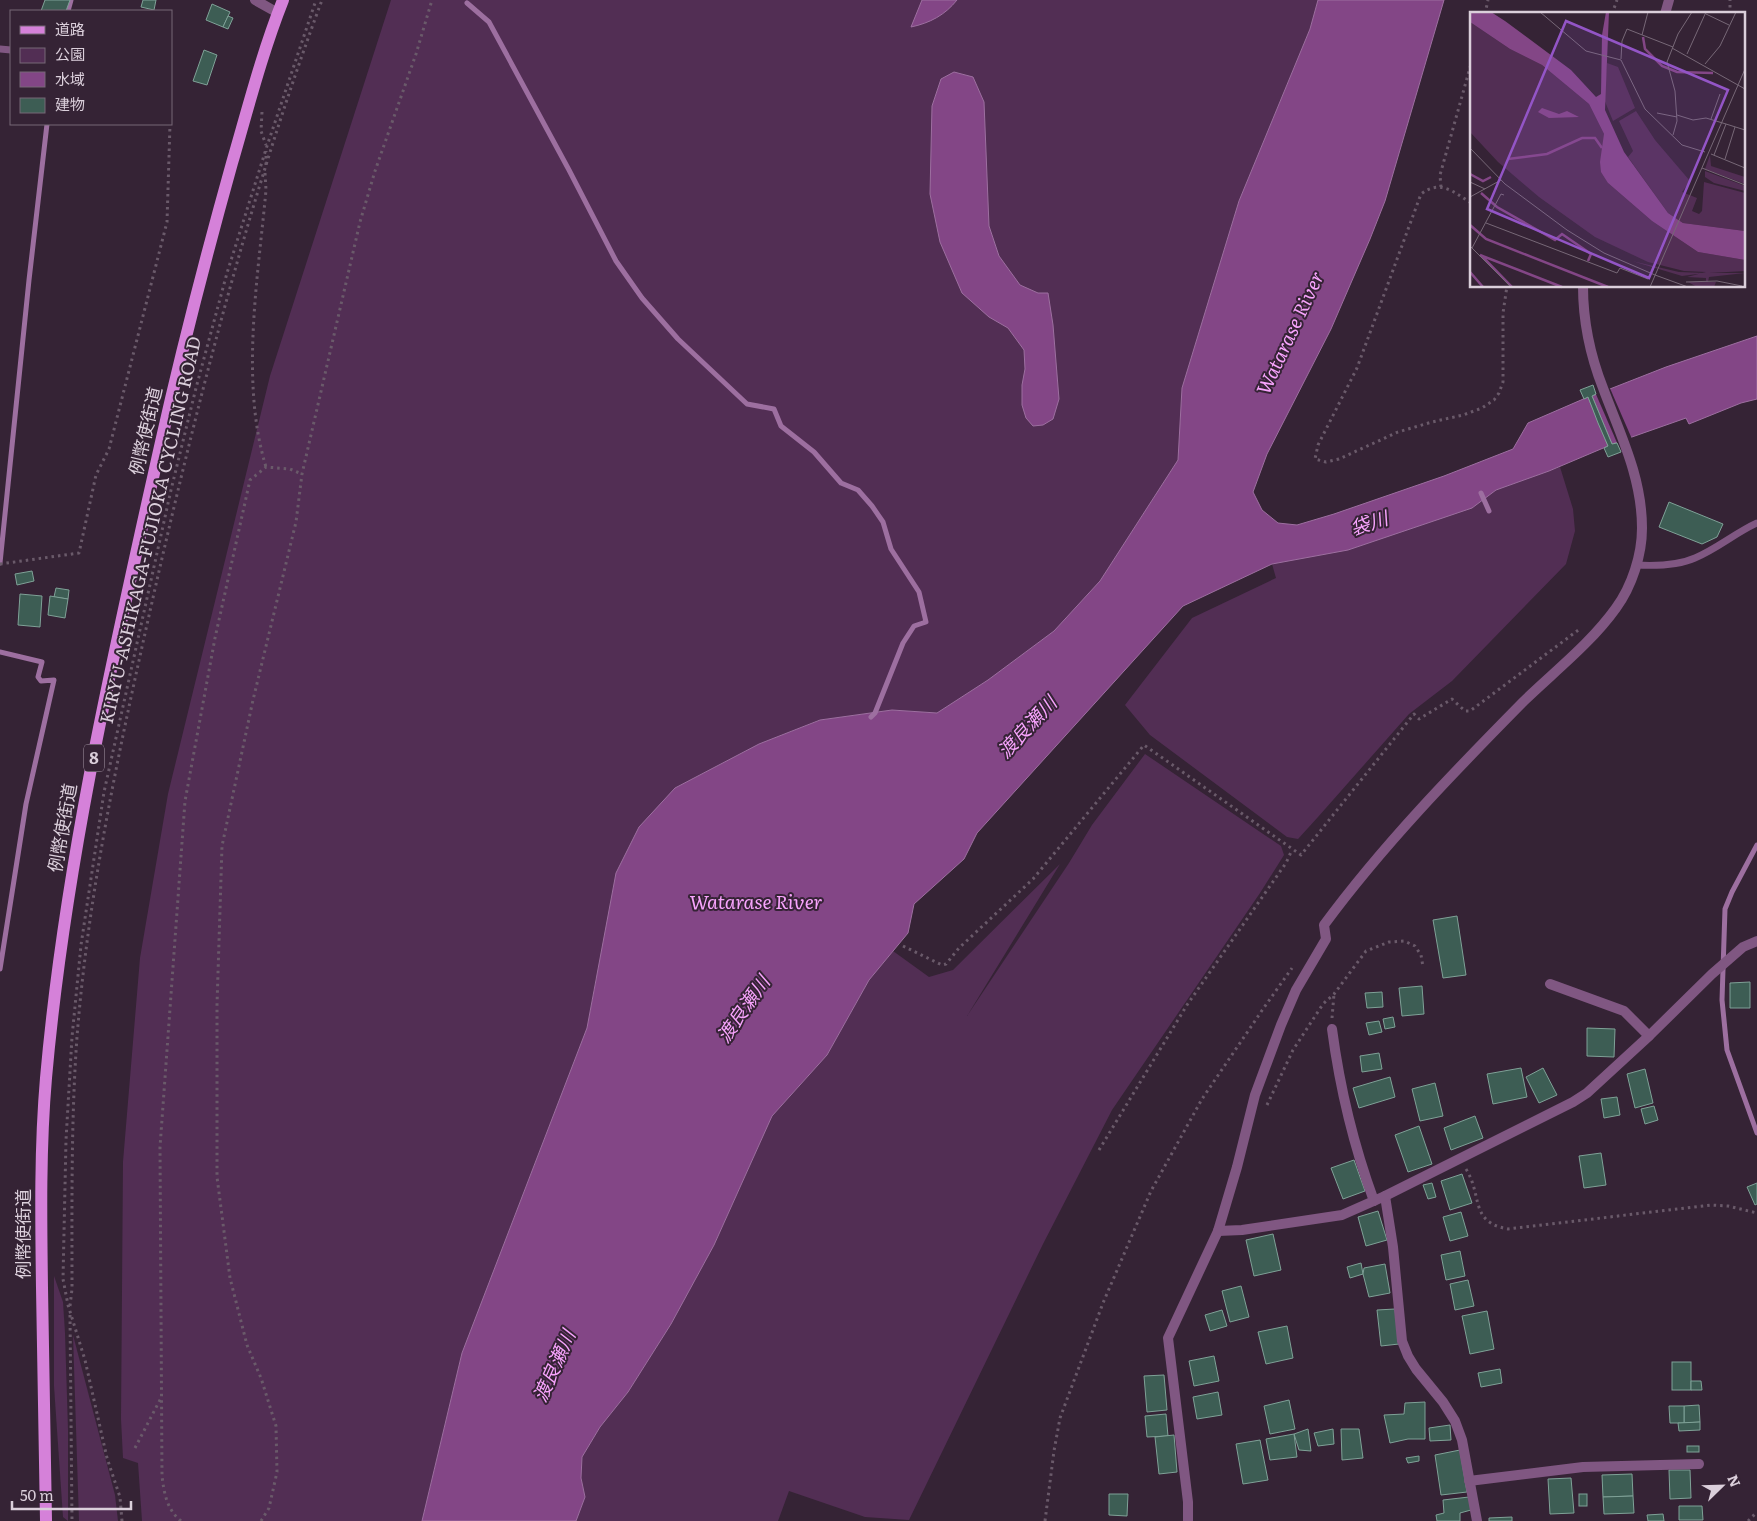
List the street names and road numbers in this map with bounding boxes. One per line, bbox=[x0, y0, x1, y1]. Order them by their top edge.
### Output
street label: KIRYU-ASHIKAGA-FUJIOKA CYCLING ROAD bbox=[92, 333, 207, 726]
street label: 例幣使街道 bbox=[121, 384, 168, 478]
road number: 8 bbox=[84, 744, 104, 771]
street label: 例幣使街道 bbox=[40, 781, 83, 874]
street label: 例幣使街道 bbox=[9, 1189, 36, 1279]

